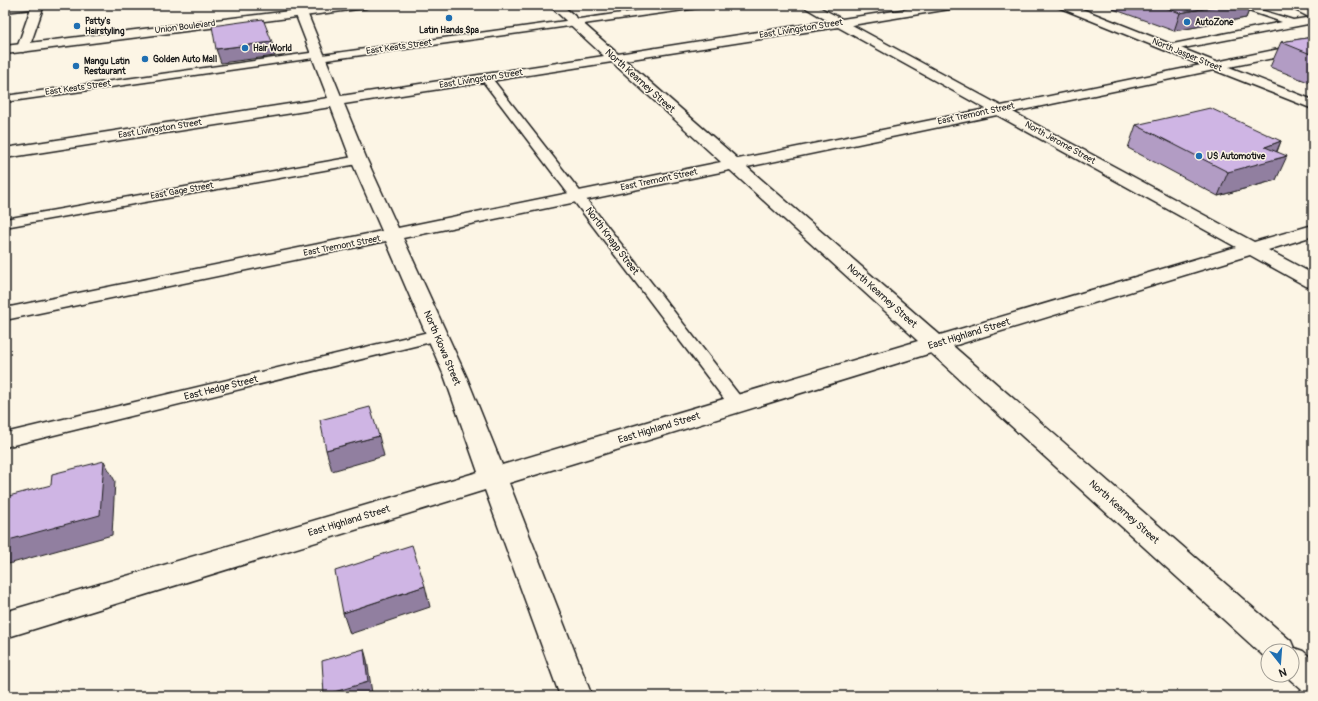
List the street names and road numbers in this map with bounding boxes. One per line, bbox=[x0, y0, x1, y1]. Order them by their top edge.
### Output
street label: East Livingston Street bbox=[758, 17, 844, 41]
street label: Union Boulevard bbox=[154, 18, 216, 36]
street label: North Jasper Street bbox=[1150, 36, 1224, 74]
street label: East Keats Street bbox=[365, 37, 433, 57]
street label: North Kearney Street bbox=[603, 46, 678, 116]
street label: East Livingston Street bbox=[438, 67, 524, 91]
street label: East Keats Street bbox=[44, 78, 112, 98]
street label: East Tremont Street bbox=[937, 100, 1016, 128]
street label: East Livingston Street bbox=[117, 117, 203, 141]
street label: North Jerome Street bbox=[1023, 119, 1098, 167]
street label: East Tremont Street bbox=[620, 166, 699, 194]
street label: East Gage Street bbox=[150, 180, 215, 202]
street label: North Knapp Street bbox=[583, 205, 642, 278]
street label: East Tremont Street bbox=[303, 233, 382, 259]
street label: North Kearney Street bbox=[845, 261, 920, 331]
street label: North Kiowa Street bbox=[421, 309, 464, 388]
street label: East Highland Street bbox=[927, 316, 1012, 352]
street label: East Hedge Street bbox=[183, 373, 260, 403]
street label: East Highland Street bbox=[617, 410, 702, 446]
street label: North Kearney Street bbox=[1087, 477, 1162, 547]
street label: East Highland Street bbox=[307, 503, 392, 539]

